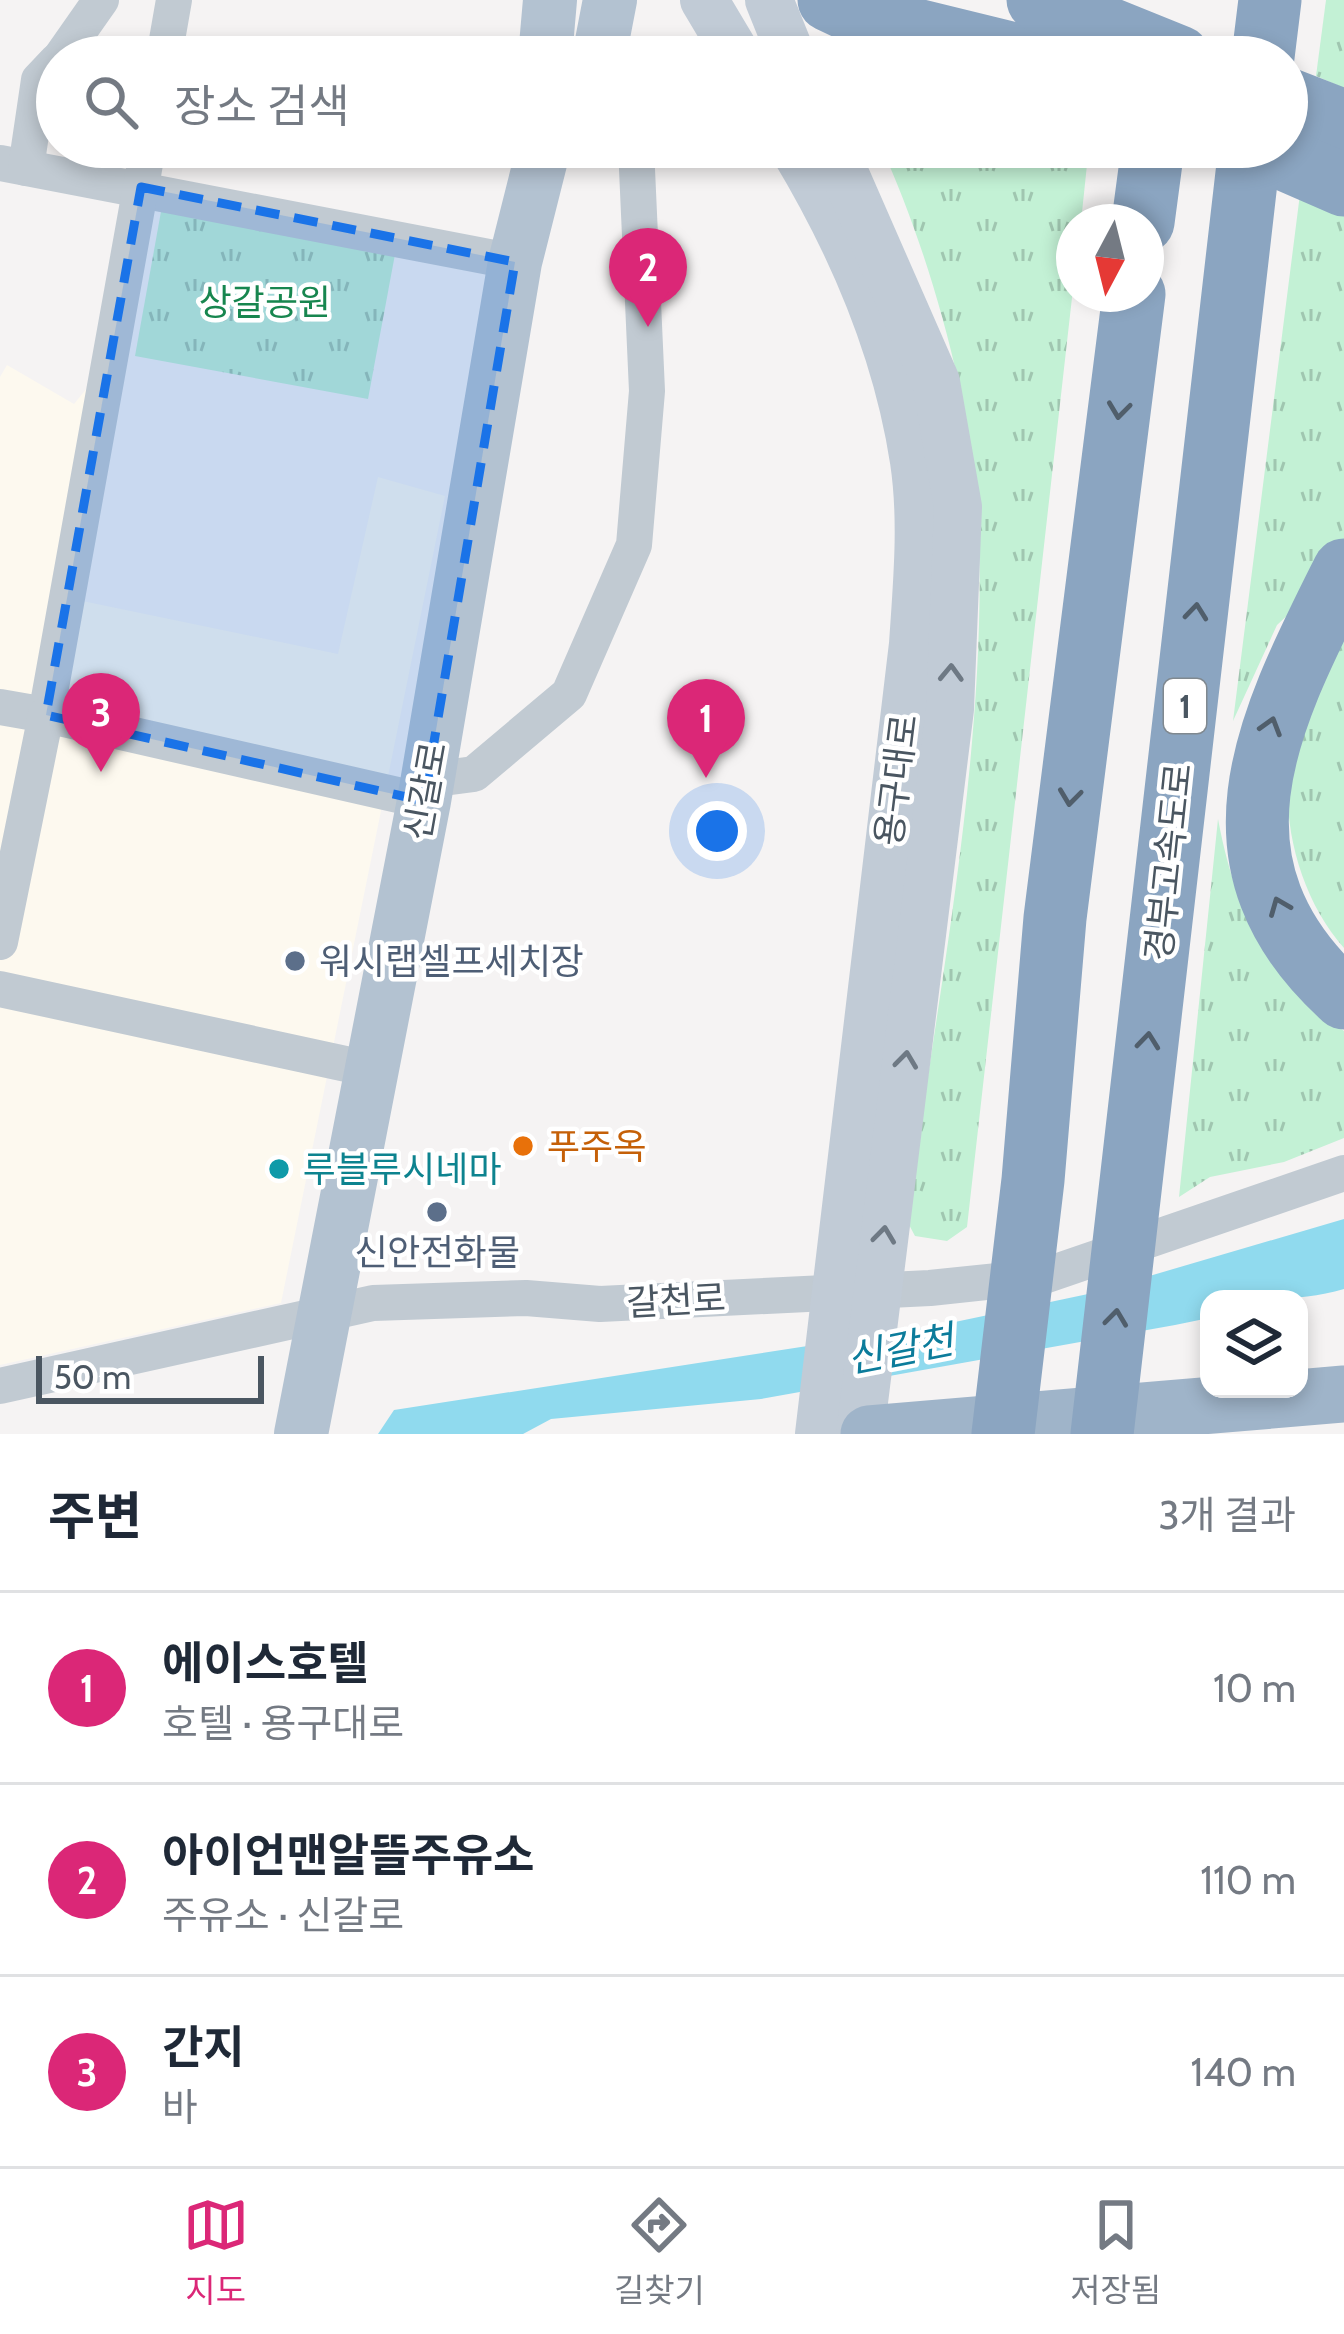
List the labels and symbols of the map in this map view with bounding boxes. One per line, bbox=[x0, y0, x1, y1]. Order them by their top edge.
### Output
north arrow bbox=[1056, 204, 1164, 312]
pin: 2 bbox=[609, 228, 687, 327]
park label: 상갈공원 bbox=[199, 280, 331, 324]
one-way arrow bbox=[1106, 400, 1132, 420]
one-way arrow bbox=[1182, 602, 1208, 622]
one-way arrow bbox=[938, 663, 964, 682]
pin: 3 bbox=[62, 673, 140, 772]
pin: 1 bbox=[667, 679, 745, 778]
road number: 1 bbox=[1164, 679, 1206, 733]
street label: 용구대로 bbox=[866, 712, 926, 848]
one-way arrow bbox=[1257, 716, 1282, 737]
street label: 신갈로 bbox=[395, 738, 455, 844]
street label: 경부고속도로 bbox=[1136, 761, 1200, 963]
one-way arrow bbox=[1057, 787, 1083, 807]
your location bbox=[687, 801, 747, 861]
one-way arrow bbox=[1269, 897, 1293, 918]
place label: 워시랩셀프세치장 bbox=[319, 939, 584, 983]
marker: 워시랩셀프세치장 bbox=[282, 948, 308, 974]
one-way arrow bbox=[1134, 1031, 1160, 1051]
one-way arrow bbox=[893, 1050, 919, 1070]
place label: 푸주옥 bbox=[547, 1124, 646, 1168]
marker: 푸주옥 bbox=[510, 1133, 536, 1159]
place label: 루블루시네마 bbox=[303, 1147, 502, 1191]
marker: 루블루시네마 bbox=[266, 1156, 292, 1182]
marker: 신안전화물 bbox=[424, 1199, 450, 1225]
one-way arrow bbox=[871, 1225, 897, 1244]
place label: 신안전화물 bbox=[354, 1230, 520, 1274]
street label: 갈천로 bbox=[625, 1275, 727, 1325]
one-way arrow bbox=[1102, 1308, 1128, 1328]
water label: 신갈천 bbox=[843, 1314, 961, 1383]
scale bar bbox=[36, 1350, 264, 1403]

